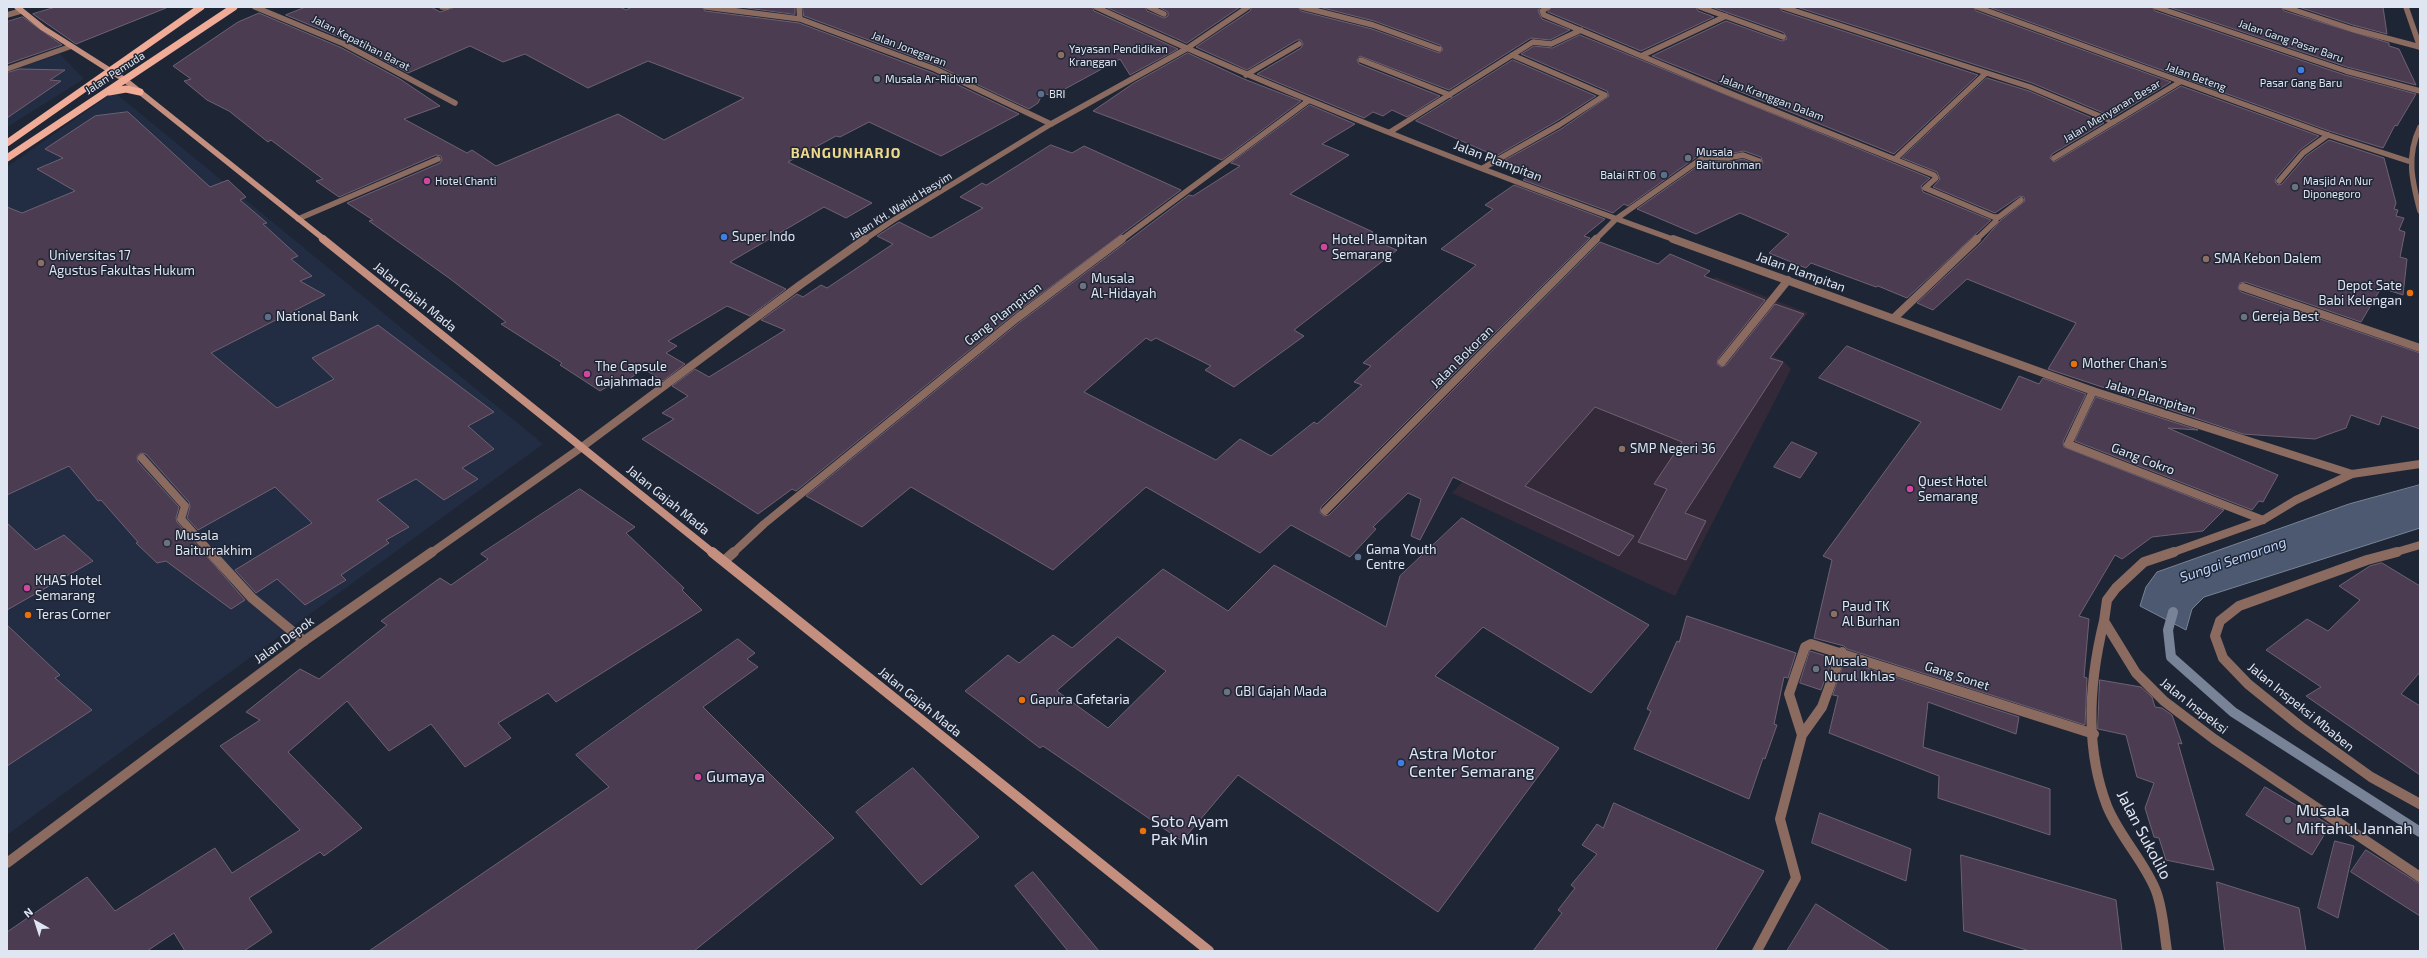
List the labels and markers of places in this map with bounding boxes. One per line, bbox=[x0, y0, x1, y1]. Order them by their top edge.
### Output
place label: Yayasan Pendidikan Kranggan bbox=[1069, 42, 1168, 68]
marker: Yayasan Pendidikan Kranggan bbox=[1056, 50, 1066, 60]
marker: Pasar Gang Baru bbox=[2296, 65, 2306, 75]
place label: Musala Ar-Ridwan bbox=[885, 72, 977, 86]
marker: Musala Ar-Ridwan bbox=[872, 74, 882, 84]
place label: Pasar Gang Baru bbox=[2260, 76, 2342, 90]
place label: BRI bbox=[1049, 87, 1065, 101]
marker: BRI bbox=[1036, 89, 1046, 99]
place label: Musala Baiturohman bbox=[1696, 145, 1761, 171]
marker: Musala Baiturohman bbox=[1683, 153, 1693, 163]
place label: Balai RT 06 bbox=[1600, 168, 1656, 182]
marker: Balai RT 06 bbox=[1659, 170, 1669, 180]
place label: Hotel Chanti bbox=[435, 174, 496, 188]
place label: Masjid An Nur Diponegoro bbox=[2303, 174, 2373, 200]
marker: Hotel Chanti bbox=[422, 176, 432, 186]
marker: Masjid An Nur Diponegoro bbox=[2290, 182, 2300, 192]
place label: Super Indo bbox=[732, 229, 795, 245]
marker: Super Indo bbox=[719, 232, 729, 242]
place label: Hotel Plampitan Semarang bbox=[1332, 232, 1427, 263]
marker: Hotel Plampitan Semarang bbox=[1319, 242, 1329, 252]
place label: Universitas 17 Agustus Fakultas Hukum bbox=[49, 248, 195, 279]
place label: SMA Kebon Dalem bbox=[2214, 251, 2321, 267]
marker: SMA Kebon Dalem bbox=[2201, 254, 2211, 264]
marker: Universitas 17 Agustus Fakultas Hukum bbox=[36, 258, 46, 268]
place label: Musala Al-Hidayah bbox=[1091, 271, 1157, 302]
place label: Depot Sate Babi Kelengan bbox=[2319, 278, 2402, 309]
marker: Musala Al-Hidayah bbox=[1078, 281, 1088, 291]
marker: Depot Sate Babi Kelengan bbox=[2405, 288, 2415, 298]
place label: National Bank bbox=[276, 309, 359, 325]
place label: Gereja Best bbox=[2252, 309, 2319, 325]
marker: National Bank bbox=[263, 312, 273, 322]
marker: Gereja Best bbox=[2239, 312, 2249, 322]
place label: Mother Chan's bbox=[2082, 356, 2167, 372]
place label: The Capsule Gajahmada bbox=[595, 359, 667, 390]
marker: Mother Chan's bbox=[2069, 359, 2079, 369]
marker: The Capsule Gajahmada bbox=[582, 369, 592, 379]
place label: SMP Negeri 36 bbox=[1630, 441, 1716, 457]
marker: SMP Negeri 36 bbox=[1617, 444, 1627, 454]
place label: Quest Hotel Semarang bbox=[1918, 474, 1987, 505]
marker: Quest Hotel Semarang bbox=[1905, 484, 1915, 494]
place label: Musala Baiturrakhim bbox=[175, 528, 252, 559]
marker: Musala Baiturrakhim bbox=[162, 538, 172, 548]
place label: Gama Youth Centre bbox=[1366, 542, 1437, 573]
marker: Gama Youth Centre bbox=[1353, 552, 1363, 562]
place label: KHAS Hotel Semarang bbox=[35, 573, 101, 604]
marker: KHAS Hotel Semarang bbox=[22, 583, 32, 593]
place label: Paud TK Al Burhan bbox=[1842, 599, 1900, 630]
place label: Teras Corner bbox=[36, 607, 111, 623]
marker: Paud TK Al Burhan bbox=[1829, 609, 1839, 619]
marker: Teras Corner bbox=[23, 610, 33, 620]
place label: Musala Nurul Ikhlas bbox=[1824, 654, 1895, 685]
marker: Musala Nurul Ikhlas bbox=[1811, 664, 1821, 674]
place label: GBI Gajah Mada bbox=[1235, 684, 1327, 700]
marker: GBI Gajah Mada bbox=[1222, 687, 1232, 697]
place label: Gapura Cafetaria bbox=[1030, 692, 1130, 708]
marker: Gapura Cafetaria bbox=[1017, 695, 1027, 705]
place label: Astra Motor Center Semarang bbox=[1409, 744, 1534, 782]
marker: Astra Motor Center Semarang bbox=[1396, 758, 1406, 768]
place label: Gumaya bbox=[706, 767, 765, 787]
marker: Gumaya bbox=[693, 772, 703, 782]
place label: Musala Miftahul Jannah bbox=[2296, 801, 2413, 839]
place label: Soto Ayam Pak Min bbox=[1151, 812, 1229, 850]
marker: Musala Miftahul Jannah bbox=[2283, 815, 2293, 825]
marker: Soto Ayam Pak Min bbox=[1138, 826, 1148, 836]

